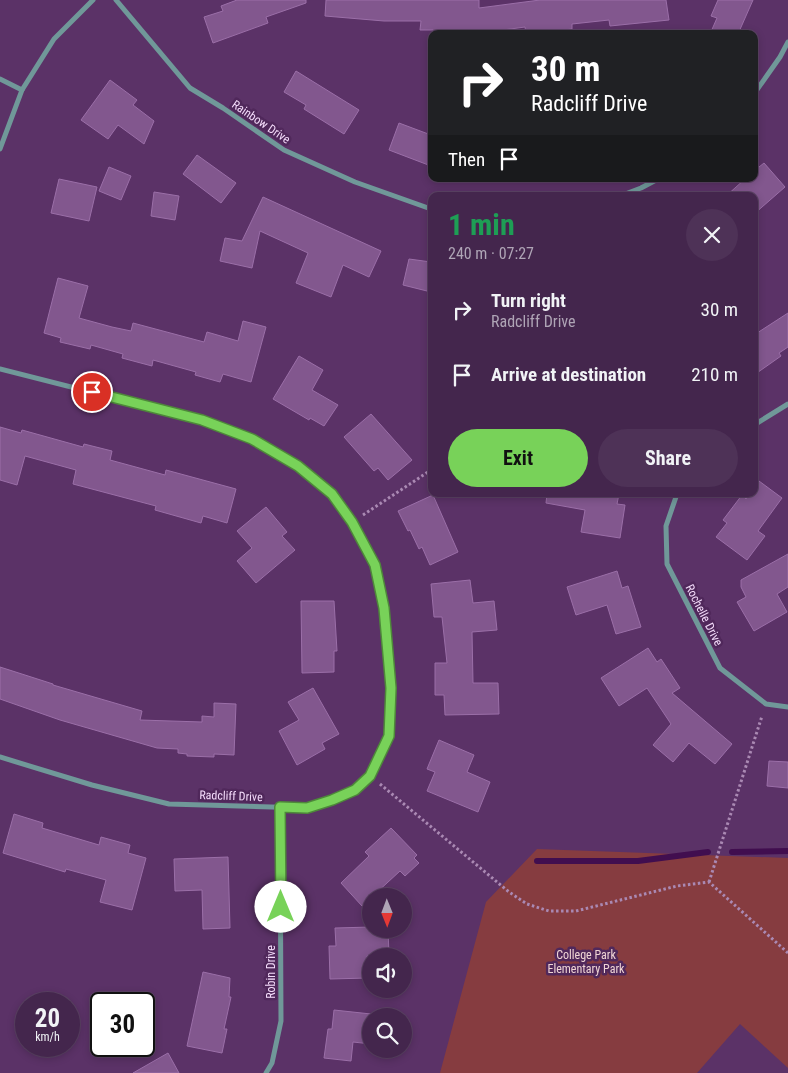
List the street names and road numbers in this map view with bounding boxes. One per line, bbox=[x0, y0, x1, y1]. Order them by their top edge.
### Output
street label: Rainbow Drive bbox=[229, 97, 293, 147]
street label: Rochelle Drive bbox=[683, 582, 726, 648]
street label: Radcliff Drive bbox=[199, 788, 263, 804]
street label: Robin Drive bbox=[264, 945, 278, 999]

